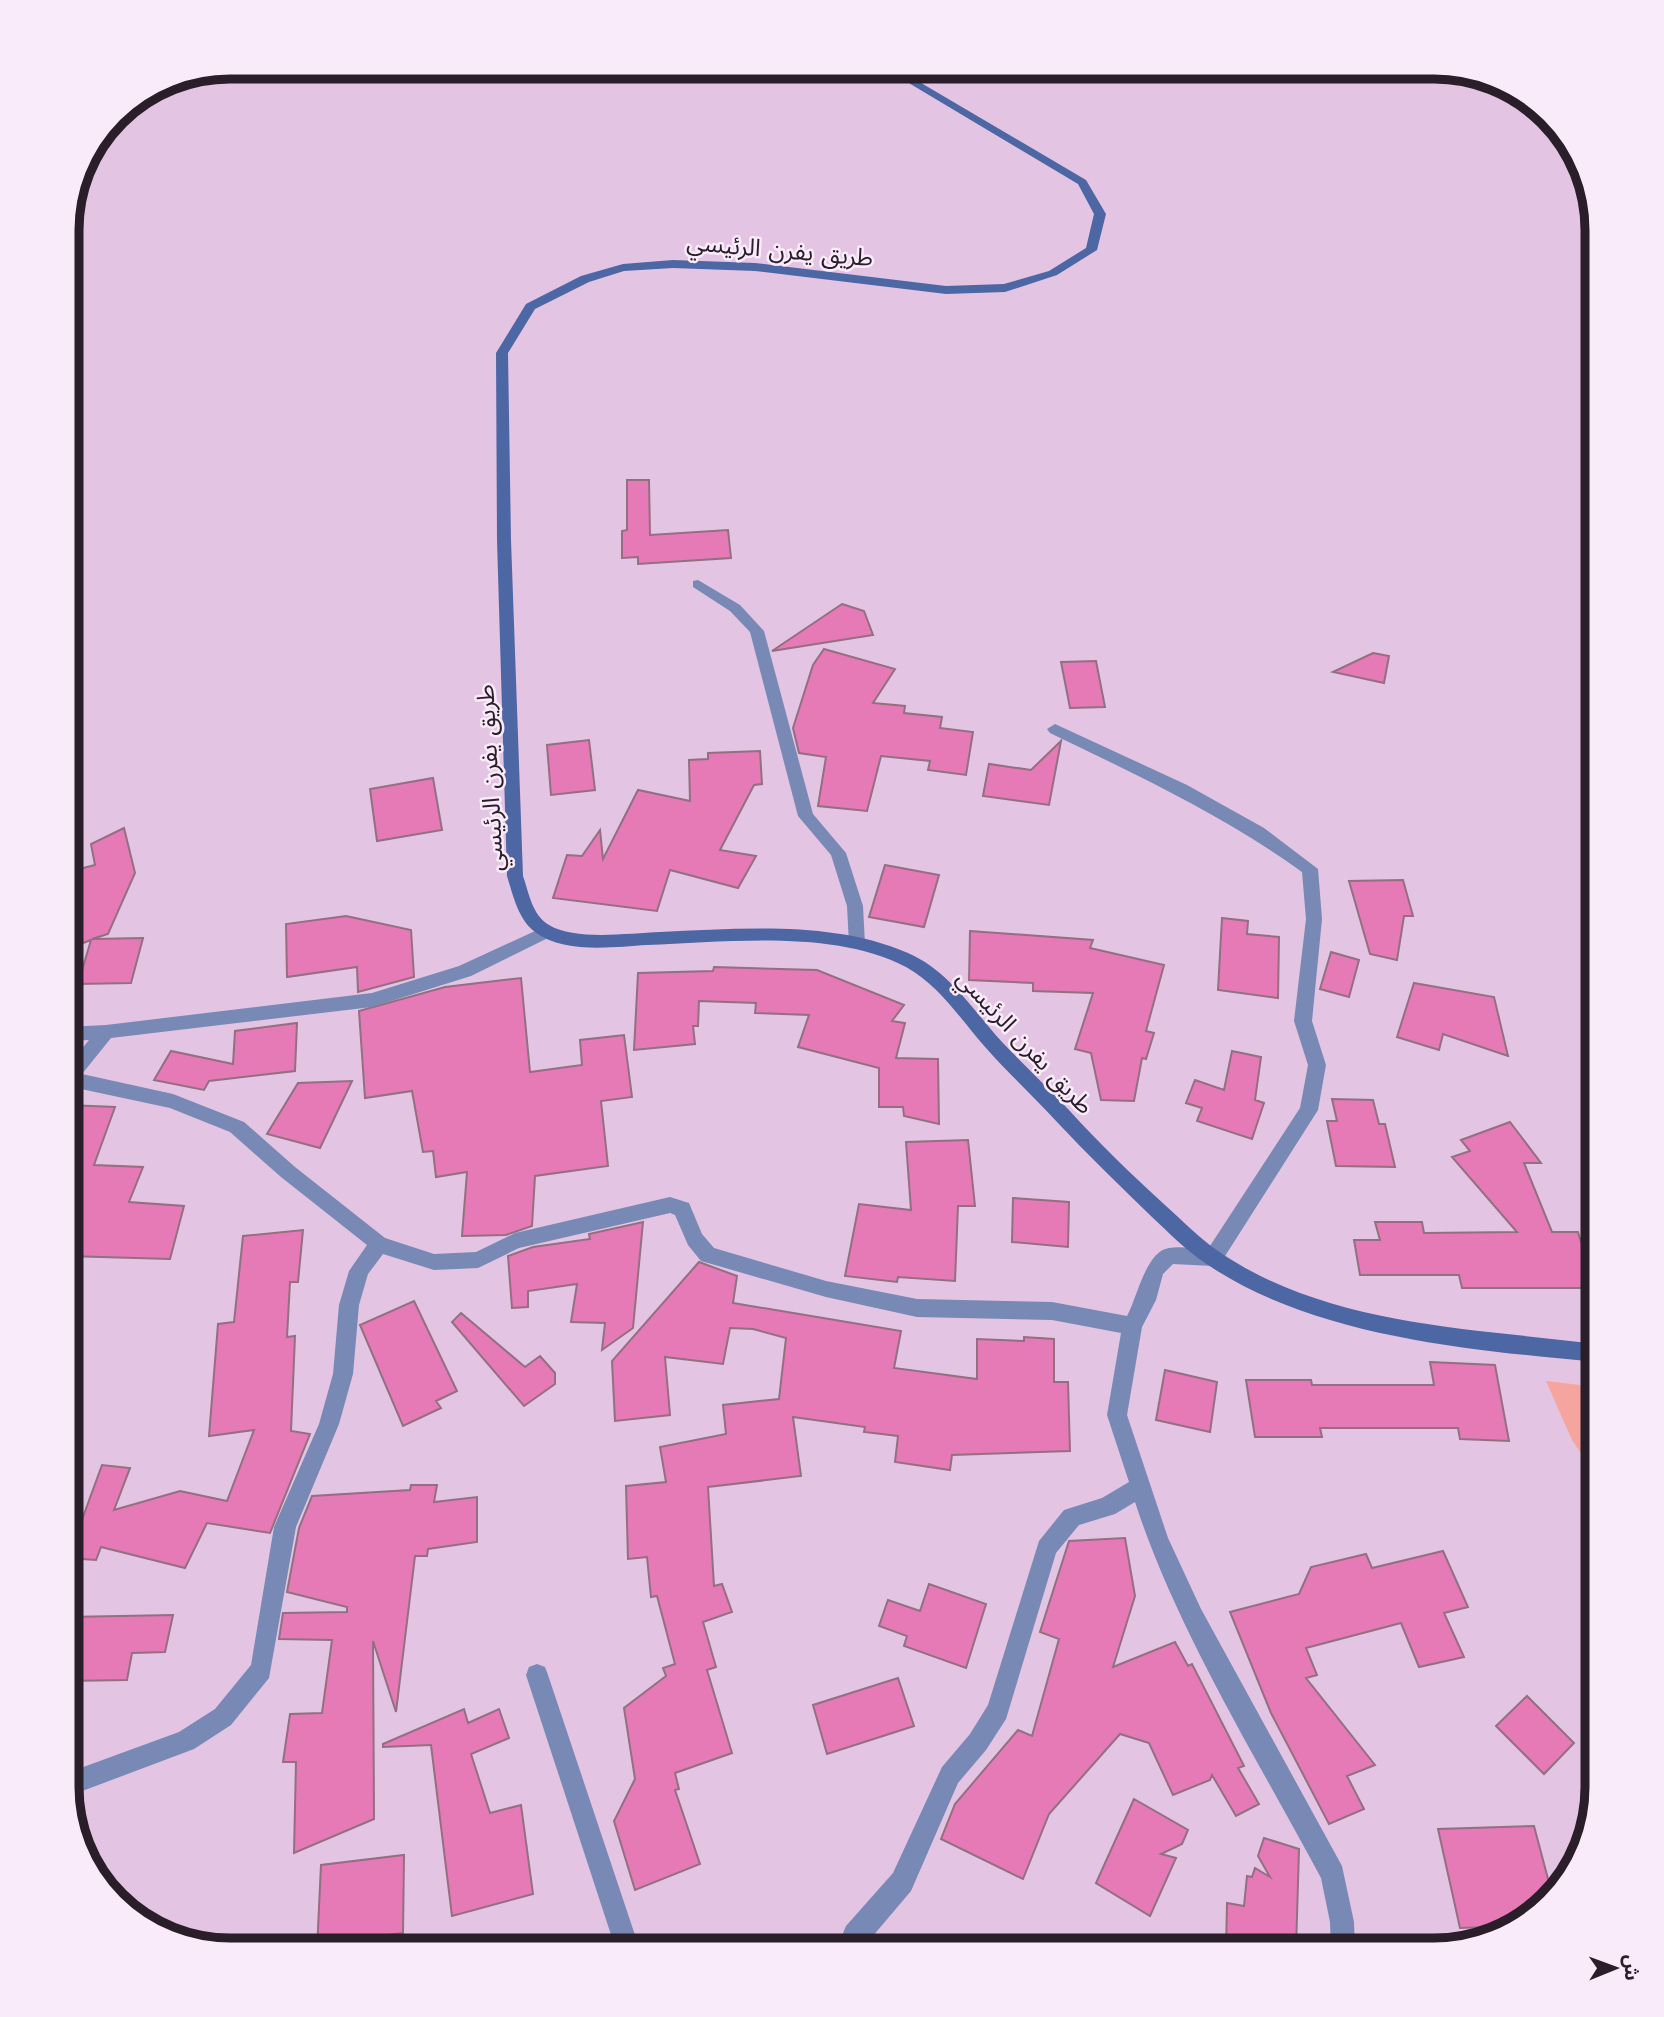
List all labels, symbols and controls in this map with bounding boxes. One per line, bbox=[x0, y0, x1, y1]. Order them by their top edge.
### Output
street label: طريق يفرن الرئيسي bbox=[685, 228, 874, 277]
street label: طريق يفرن الرئيسي bbox=[471, 684, 513, 872]
street label: طريق يفرن الرئيسي bbox=[948, 964, 1099, 1123]
north arrow bbox=[1580, 1933, 1650, 2003]
text: ش bbox=[1620, 1954, 1643, 1981]

